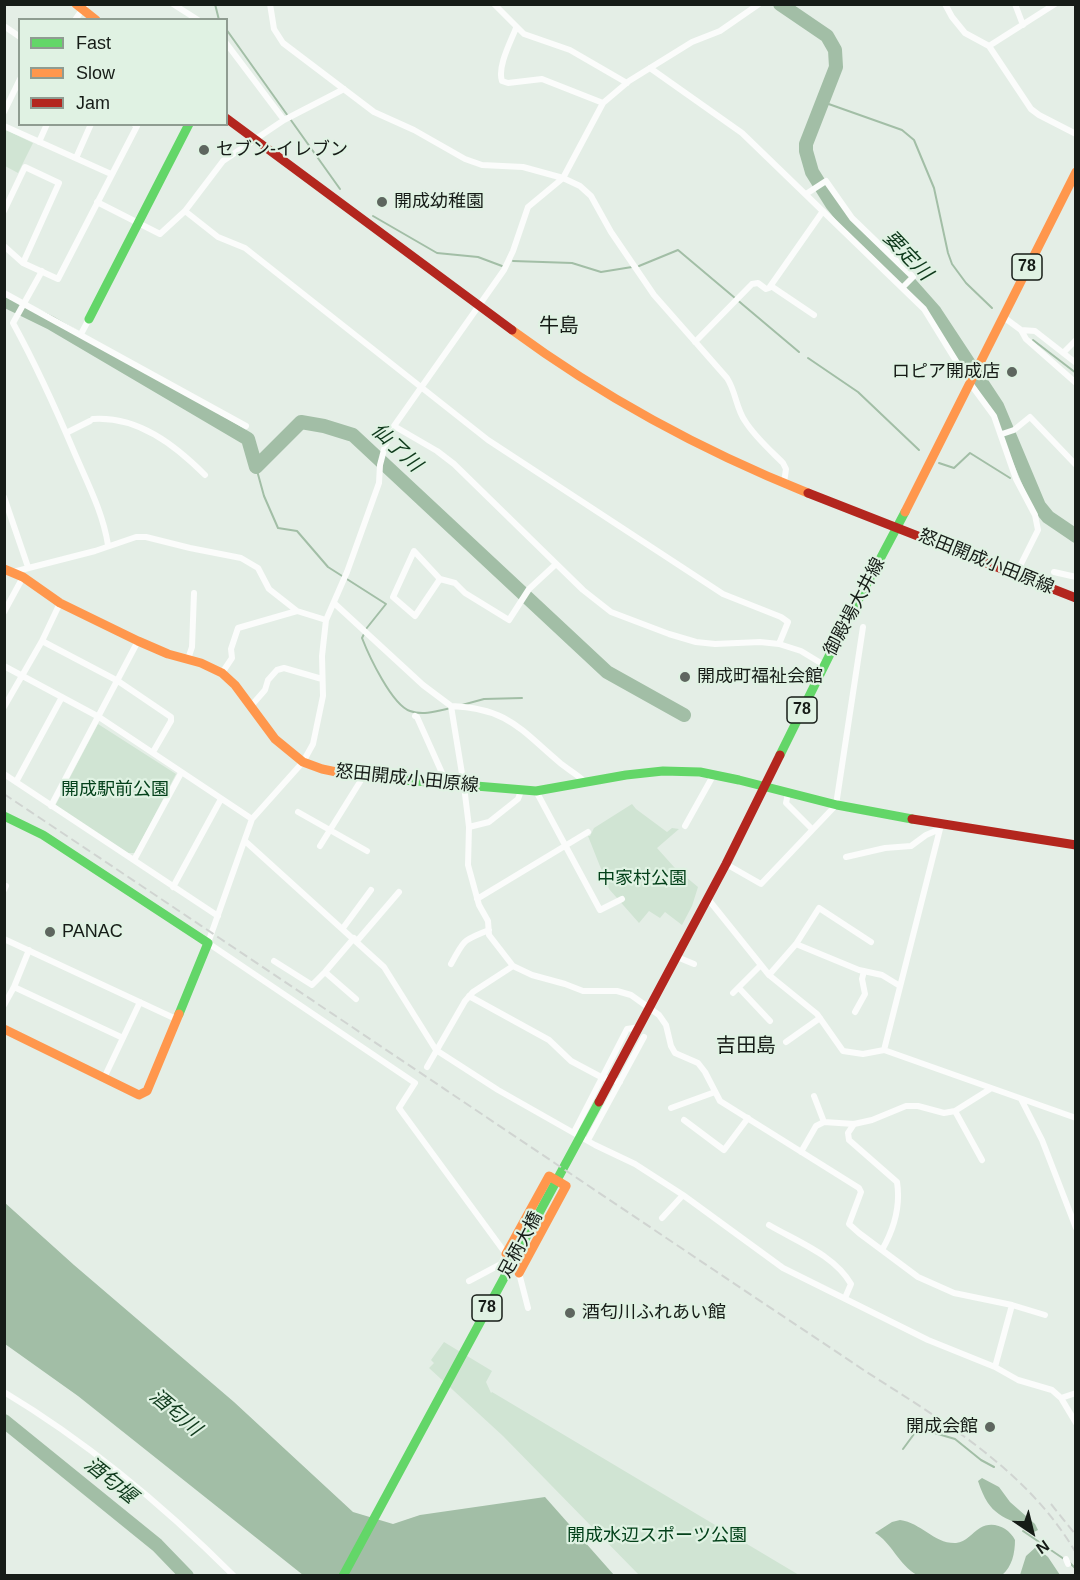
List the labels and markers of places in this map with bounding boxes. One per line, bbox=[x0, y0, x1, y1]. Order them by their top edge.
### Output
place label: セブン-イレブン bbox=[216, 139, 348, 161]
marker: セブン-イレブン bbox=[197, 143, 211, 157]
place label: 開成幼稚園 bbox=[394, 191, 484, 213]
marker: 開成幼稚園 bbox=[375, 195, 389, 209]
place label: ロピア開成店 bbox=[892, 361, 1000, 383]
marker: ロピア開成店 bbox=[1005, 365, 1019, 379]
place label: 開成町福祉会館 bbox=[697, 666, 823, 688]
marker: 開成町福祉会館 bbox=[678, 670, 692, 684]
place label: PANAC bbox=[62, 921, 123, 943]
marker: PANAC bbox=[43, 925, 57, 939]
place label: 酒匂川ふれあい館 bbox=[582, 1302, 726, 1324]
marker: 酒匂川ふれあい館 bbox=[563, 1306, 577, 1320]
place label: 開成会館 bbox=[906, 1416, 978, 1438]
marker: 開成会館 bbox=[983, 1420, 997, 1434]

